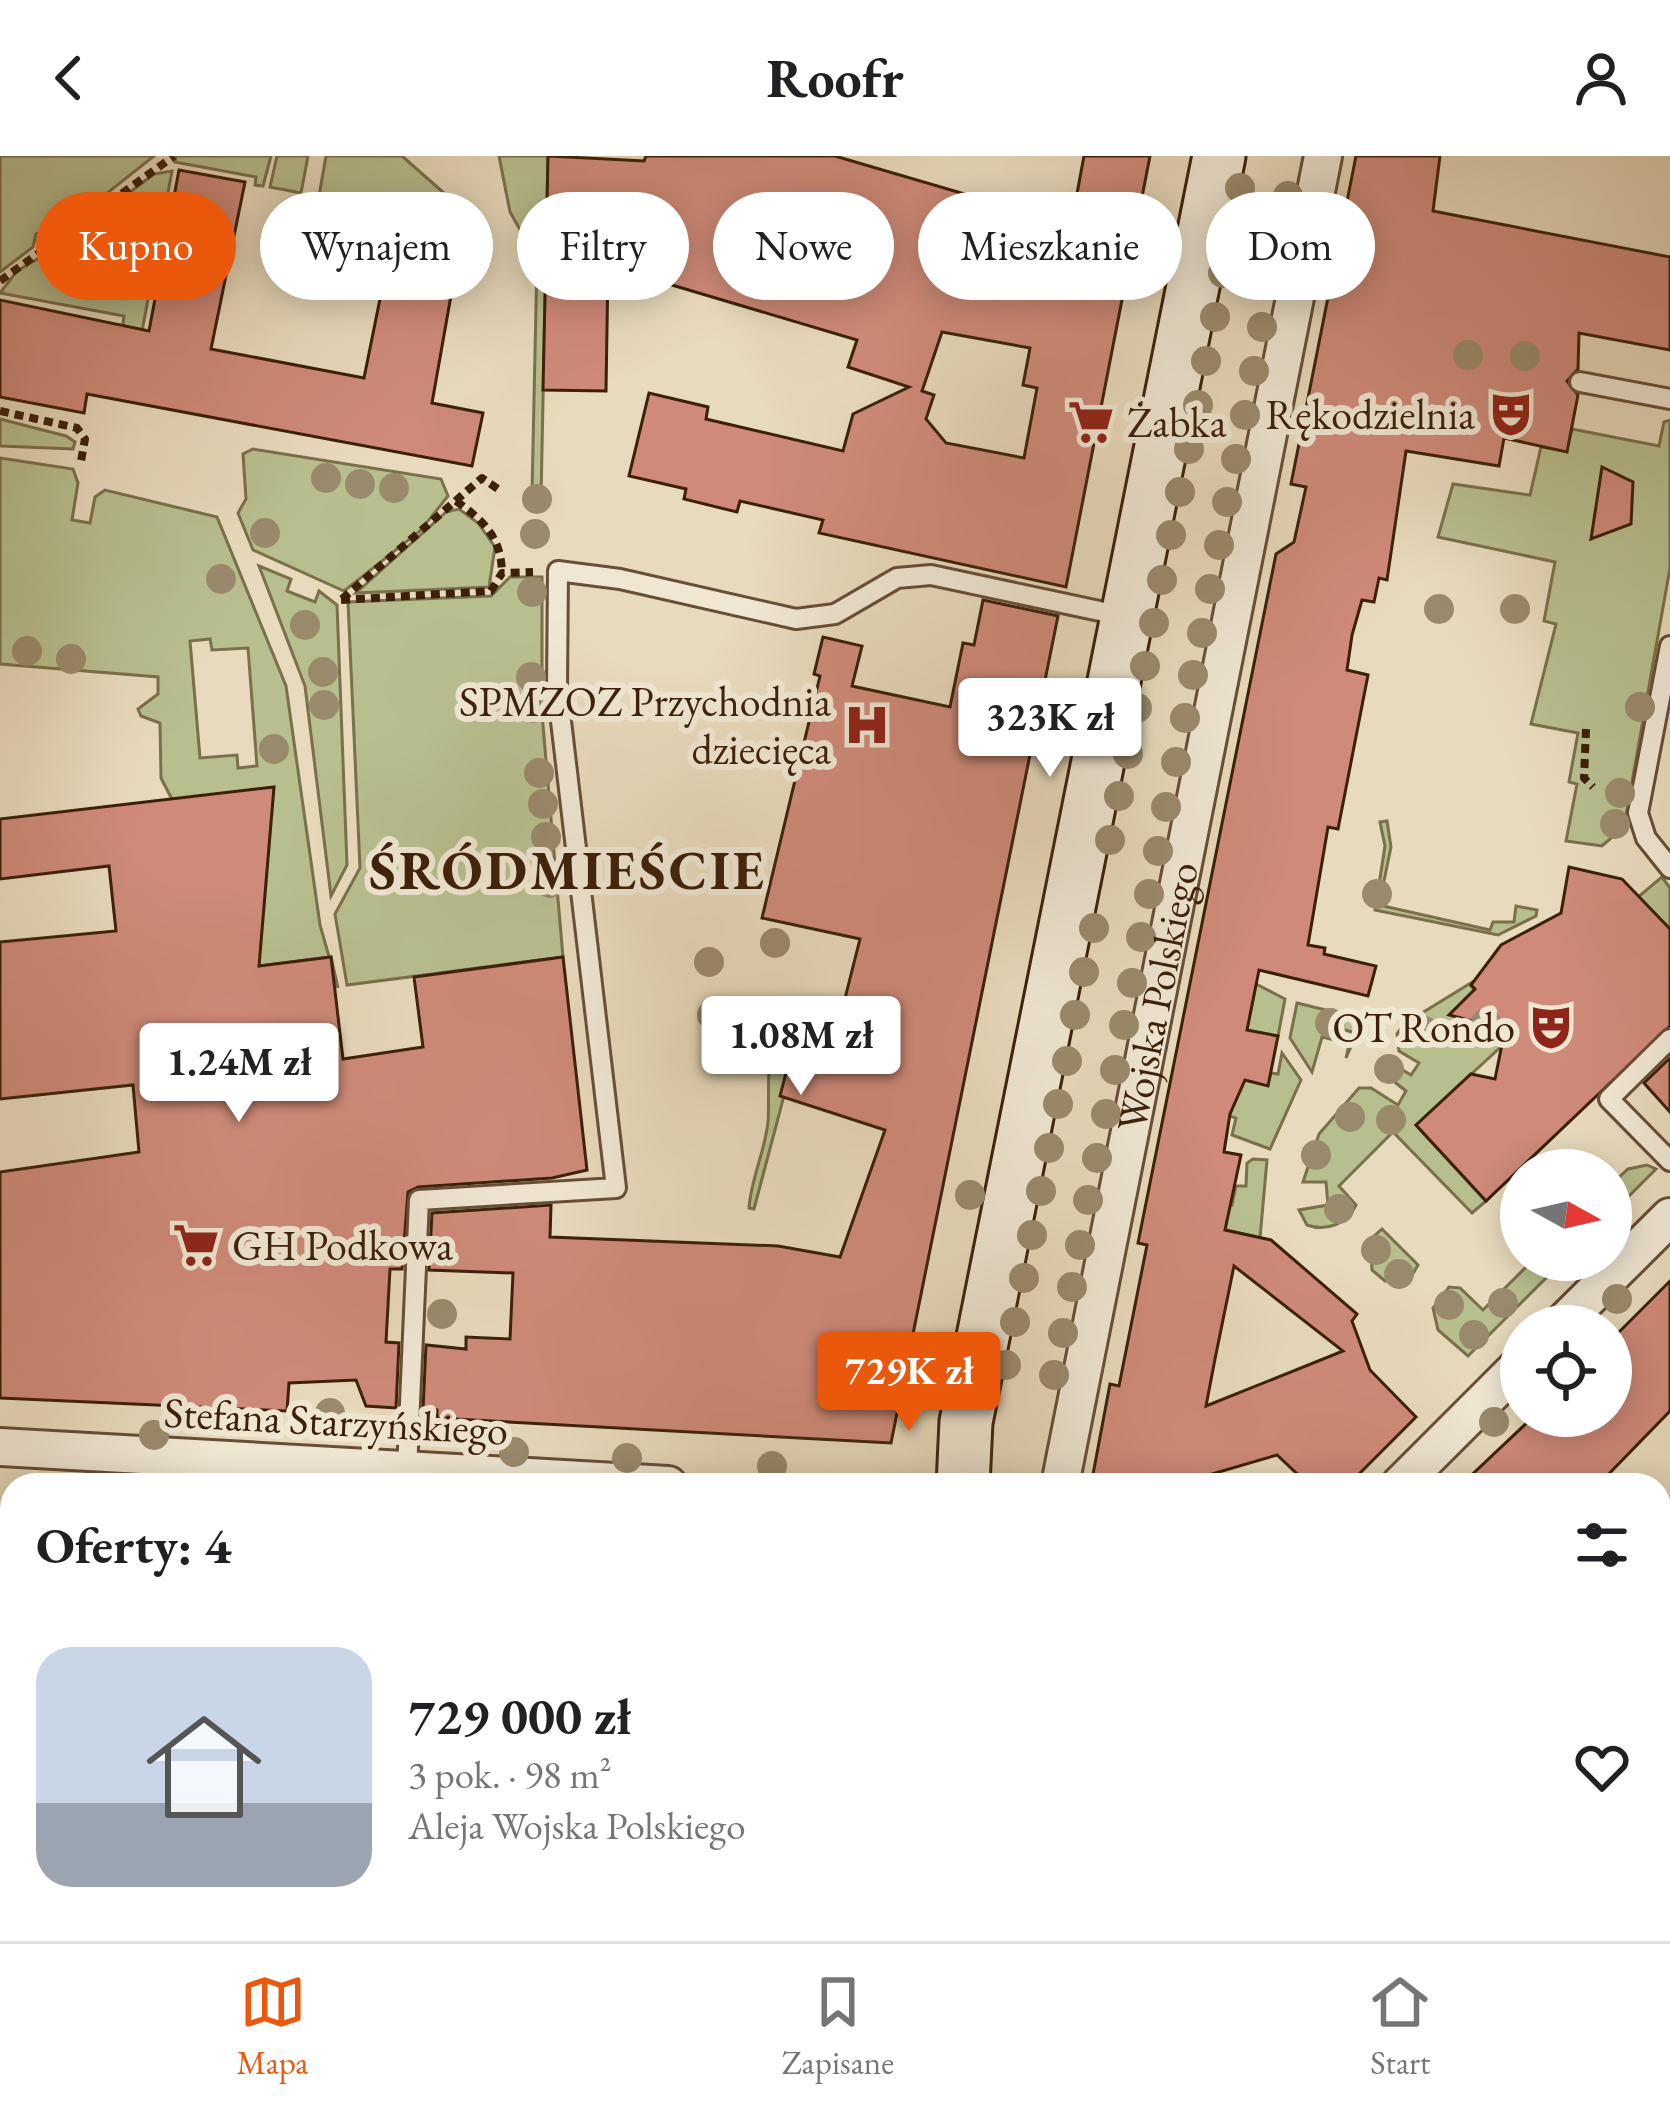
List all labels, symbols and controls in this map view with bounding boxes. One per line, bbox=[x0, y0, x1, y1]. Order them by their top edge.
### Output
text: Roofr bbox=[766, 43, 904, 113]
icon: back bbox=[36, 45, 102, 111]
icon: person bbox=[1568, 45, 1634, 111]
chip: Kupno bbox=[36, 192, 236, 300]
chip: Wynajem bbox=[260, 192, 493, 300]
chip: Filtry bbox=[517, 192, 689, 300]
chip: Nowe bbox=[713, 192, 894, 300]
chip: Mieszkanie bbox=[918, 192, 1182, 300]
chip: Dom bbox=[1206, 192, 1375, 300]
place label: Rękodzielnia bbox=[1265, 387, 1475, 442]
theatre icon: Rękodzielnia bbox=[1486, 389, 1536, 439]
place label: Żabka bbox=[1127, 395, 1227, 450]
supermarket icon: Żabka bbox=[1066, 397, 1116, 447]
place label: SPMZOZ Przychodnia dziecięca bbox=[459, 674, 831, 777]
pin: 323K zł bbox=[939, 678, 1161, 780]
text: 323K zł bbox=[985, 691, 1115, 742]
hospital icon: SPMZOZ Przychodnia dziecięca bbox=[842, 700, 892, 750]
district label: ŚRÓDMIEŚCIE bbox=[369, 835, 767, 905]
street label: Wojska Polskiego bbox=[1103, 857, 1210, 1136]
pin: 1.08M zł bbox=[677, 996, 925, 1098]
place label: OT Rondo bbox=[1332, 1000, 1515, 1055]
theatre icon: OT Rondo bbox=[1526, 1002, 1576, 1052]
text: 1.08M zł bbox=[729, 1009, 873, 1060]
pin: 1.24M zł bbox=[115, 1023, 363, 1125]
text: 1.24M zł bbox=[167, 1036, 311, 1087]
north arrow bbox=[1500, 1149, 1632, 1281]
map controls bbox=[1500, 1149, 1632, 1437]
place label: GH Podkowa bbox=[232, 1218, 453, 1273]
supermarket icon: GH Podkowa bbox=[171, 1220, 221, 1270]
button: locate bbox=[1500, 1305, 1632, 1437]
pin: 729K zł bbox=[798, 1332, 1020, 1434]
text: 729K zł bbox=[844, 1345, 974, 1396]
street label: Stefana Starzyńskiego bbox=[163, 1385, 509, 1457]
text: Oferty: 4 bbox=[36, 1512, 231, 1578]
icon: filters bbox=[1569, 1512, 1635, 1578]
text: 729 000 zł bbox=[408, 1683, 631, 1749]
icon: home bbox=[132, 1695, 276, 1839]
icon: heart bbox=[1569, 1734, 1635, 1800]
text: 3 pok. · 98 m² bbox=[408, 1749, 611, 1800]
text: Aleja Wojska Polskiego bbox=[408, 1800, 746, 1851]
tab: Mapa bbox=[237, 1969, 308, 2084]
tab: Zapisane bbox=[782, 1969, 894, 2084]
tab: Start bbox=[1367, 1969, 1433, 2084]

